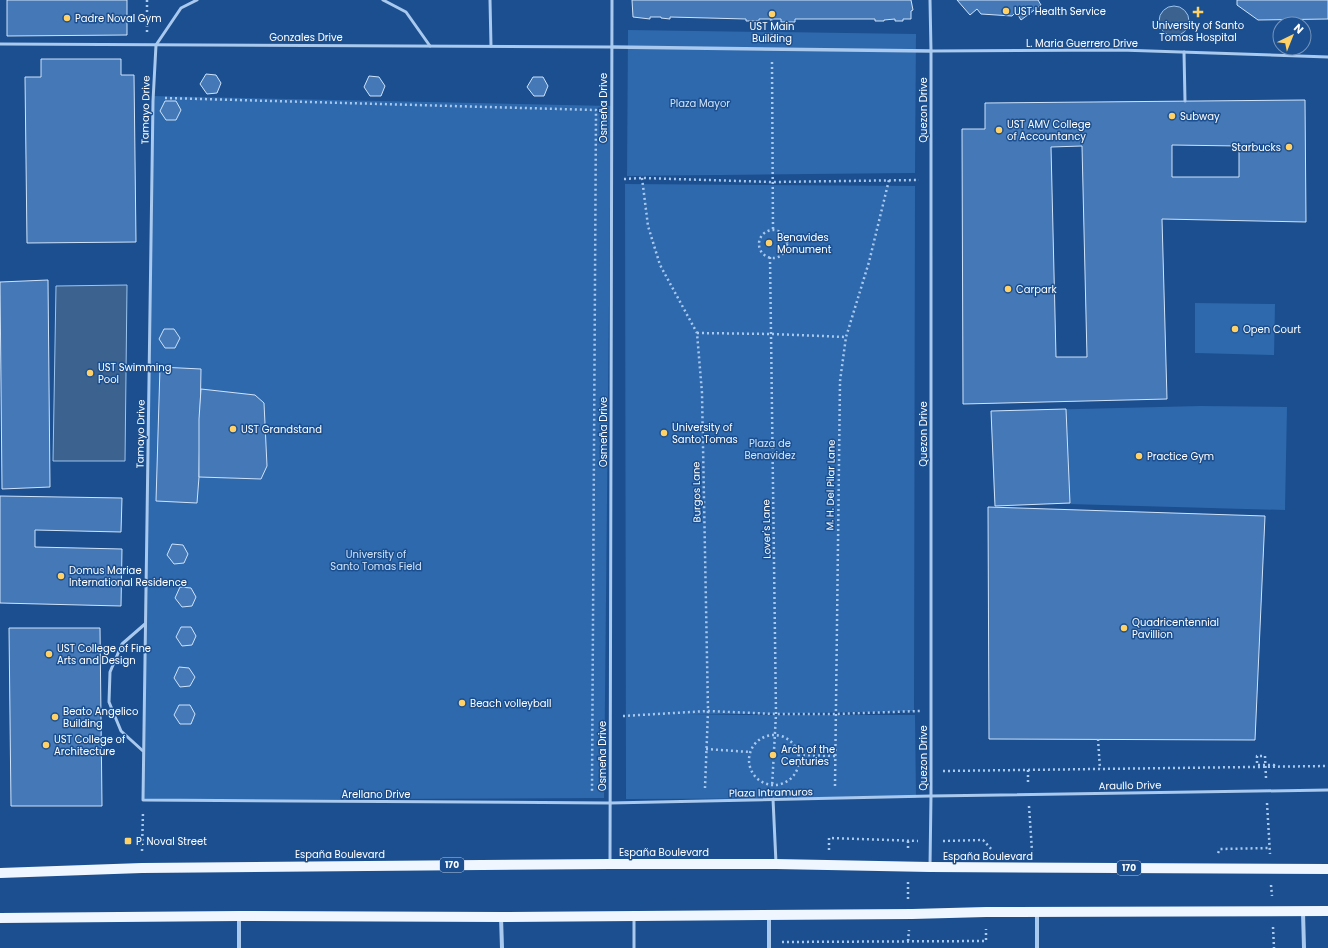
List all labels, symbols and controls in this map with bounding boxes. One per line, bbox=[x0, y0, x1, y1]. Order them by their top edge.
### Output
place label: UST Health Service bbox=[1014, 4, 1106, 19]
marker: UST Health Service bbox=[1001, 6, 1011, 16]
marker: University of Santo Tomas Hospital bbox=[1192, 6, 1204, 18]
marker: UST Main Building bbox=[767, 9, 777, 19]
place label: Padre Noval Gym bbox=[75, 11, 162, 26]
marker: Padre Noval Gym bbox=[62, 13, 72, 23]
north arrow bbox=[1272, 16, 1312, 56]
place label: University of Santo Tomas Hospital bbox=[1152, 18, 1244, 45]
place label: UST Main Building bbox=[750, 19, 794, 46]
text: N bbox=[1290, 20, 1307, 37]
street label: Gonzales Drive bbox=[269, 30, 343, 45]
street label: L. Maria Guerrero Drive bbox=[1026, 36, 1138, 51]
street label: Osmeña Drive bbox=[596, 73, 611, 143]
street label: Tamayo Drive bbox=[137, 75, 154, 145]
street label: Quezon Drive bbox=[916, 77, 931, 143]
park label: Plaza Mayor bbox=[670, 96, 730, 111]
place label: Subway bbox=[1180, 109, 1220, 124]
marker: Subway bbox=[1167, 111, 1177, 121]
place label: UST AMV College of Accountancy bbox=[1007, 117, 1091, 144]
marker: UST AMV College of Accountancy bbox=[994, 125, 1004, 135]
place label: Starbucks bbox=[1231, 140, 1281, 155]
marker: Starbucks bbox=[1284, 142, 1294, 152]
place label: Benavides Monument bbox=[777, 230, 832, 257]
marker: Benavides Monument bbox=[764, 238, 774, 248]
place label: Carpark bbox=[1016, 282, 1057, 297]
marker: Carpark bbox=[1003, 284, 1013, 294]
place label: Open Court bbox=[1243, 322, 1301, 337]
marker: Open Court bbox=[1230, 324, 1240, 334]
place label: UST Swimming Pool bbox=[98, 360, 171, 387]
marker: UST Swimming Pool bbox=[85, 368, 95, 378]
street label: Osmeña Drive bbox=[596, 397, 611, 467]
street label: Tamayo Drive bbox=[132, 399, 149, 469]
street label: Quezon Drive bbox=[916, 401, 931, 467]
place label: University of Santo Tomas bbox=[672, 420, 738, 447]
place label: UST Grandstand bbox=[241, 422, 322, 437]
marker: UST Grandstand bbox=[228, 424, 238, 434]
marker: University of Santo Tomas bbox=[659, 428, 669, 438]
park label: Plaza de Benavidez bbox=[744, 436, 796, 463]
street label: M. H. Del Pilar Lane bbox=[822, 439, 839, 531]
place label: Practice Gym bbox=[1147, 449, 1214, 464]
marker: Practice Gym bbox=[1134, 451, 1144, 461]
street label: Burgos Lane bbox=[688, 461, 705, 523]
street label: Lover's Lane bbox=[758, 499, 775, 559]
park label: University of Santo Tomas Field bbox=[330, 547, 422, 574]
place label: Domus Mariae International Residence bbox=[69, 563, 187, 590]
marker: Domus Mariae International Residence bbox=[56, 571, 66, 581]
place label: Quadricentennial Pavillion bbox=[1132, 615, 1219, 642]
marker: Quadricentennial Pavillion bbox=[1119, 623, 1129, 633]
place label: UST College of Fine Arts and Design bbox=[57, 641, 151, 668]
marker: UST College of Fine Arts and Design bbox=[44, 649, 54, 659]
place label: Beach volleyball bbox=[470, 696, 551, 711]
marker: Beach volleyball bbox=[457, 698, 467, 708]
place label: Beato Angelico Building bbox=[63, 704, 138, 731]
marker: Beato Angelico Building bbox=[50, 712, 60, 722]
street label: Osmeña Drive bbox=[595, 721, 610, 791]
street label: Quezon Drive bbox=[916, 725, 931, 791]
place label: UST College of Architecture bbox=[54, 732, 125, 759]
marker: UST College of Architecture bbox=[41, 740, 51, 750]
place label: Arch of the Centuries bbox=[781, 742, 835, 769]
marker: Arch of the Centuries bbox=[768, 750, 778, 760]
street label: Araullo Drive bbox=[1099, 777, 1161, 794]
street label: Plaza Intramuros bbox=[729, 784, 813, 801]
street label: Arellano Drive bbox=[342, 787, 410, 802]
place label: P. Noval Street bbox=[136, 834, 207, 849]
marker: P. Noval Street bbox=[123, 836, 133, 846]
street label: España Boulevard bbox=[619, 845, 709, 860]
street label: España Boulevard bbox=[295, 847, 385, 862]
street label: España Boulevard bbox=[943, 849, 1033, 864]
road number: 170 bbox=[440, 858, 464, 872]
road number: 170 bbox=[1117, 861, 1141, 875]

